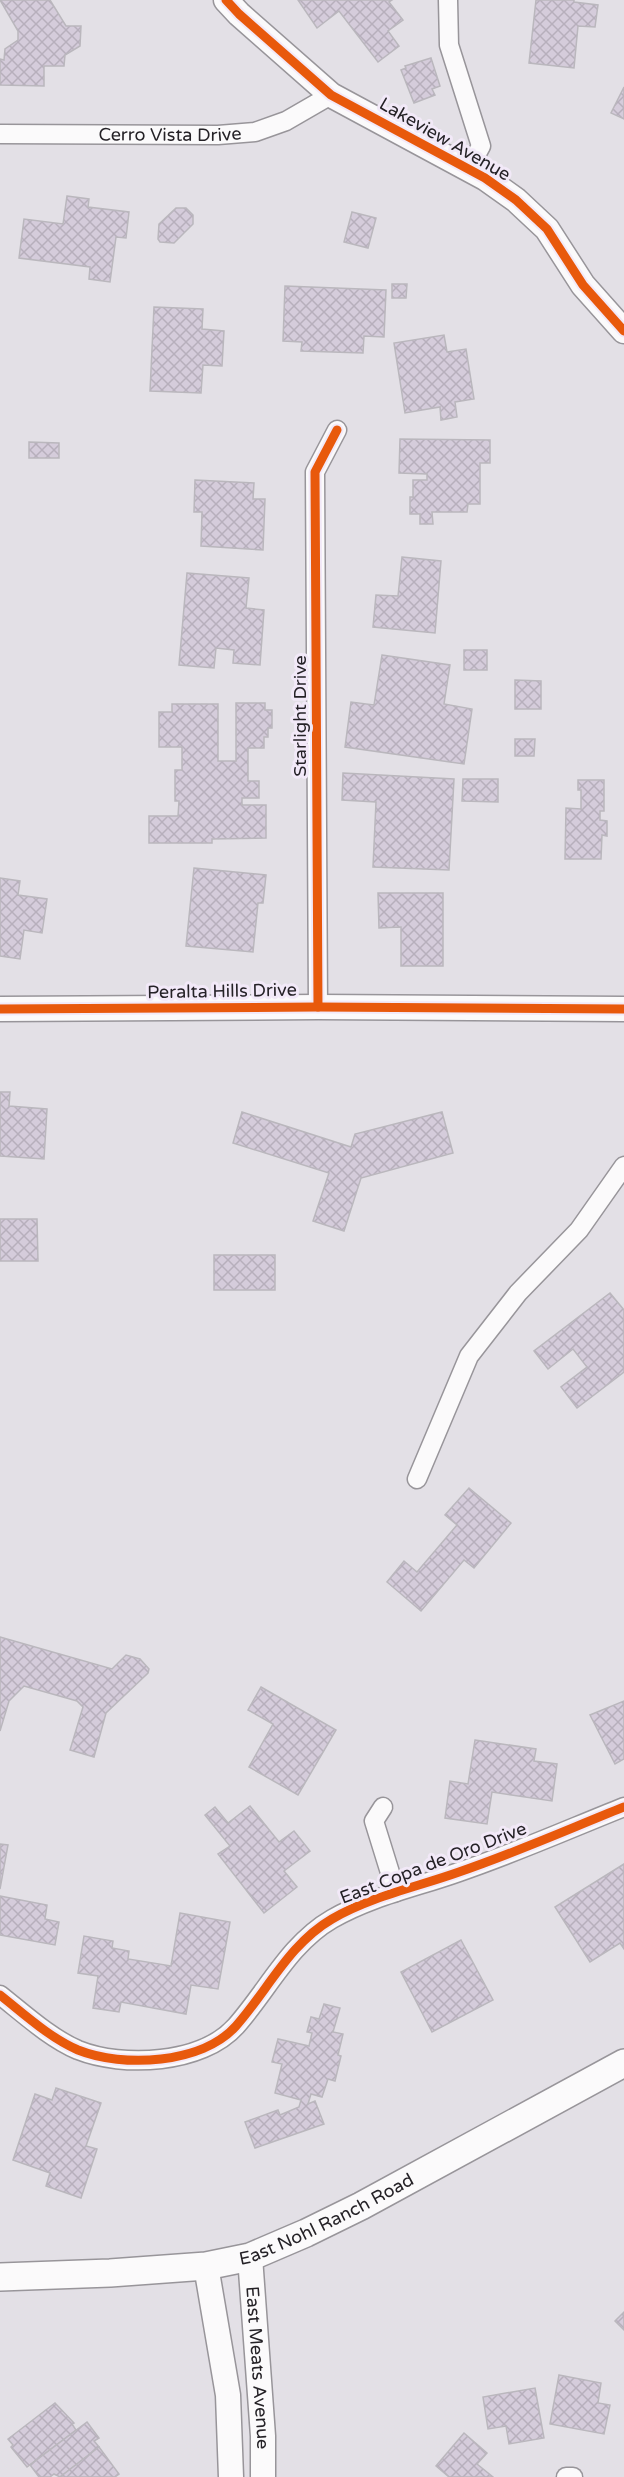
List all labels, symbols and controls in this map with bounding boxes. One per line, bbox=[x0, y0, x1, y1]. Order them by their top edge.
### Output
street label: Lakeview Avenue bbox=[376, 93, 514, 185]
street label: Cerro Vista Drive bbox=[98, 122, 242, 146]
street label: Starlight Drive bbox=[289, 655, 311, 777]
street label: Peralta Hills Drive bbox=[147, 979, 297, 1003]
street label: East Copa de Oro Drive bbox=[337, 1817, 529, 1909]
street label: East Nohl Ranch Road bbox=[237, 2169, 417, 2270]
street label: East Meats Avenue bbox=[241, 2285, 274, 2449]

